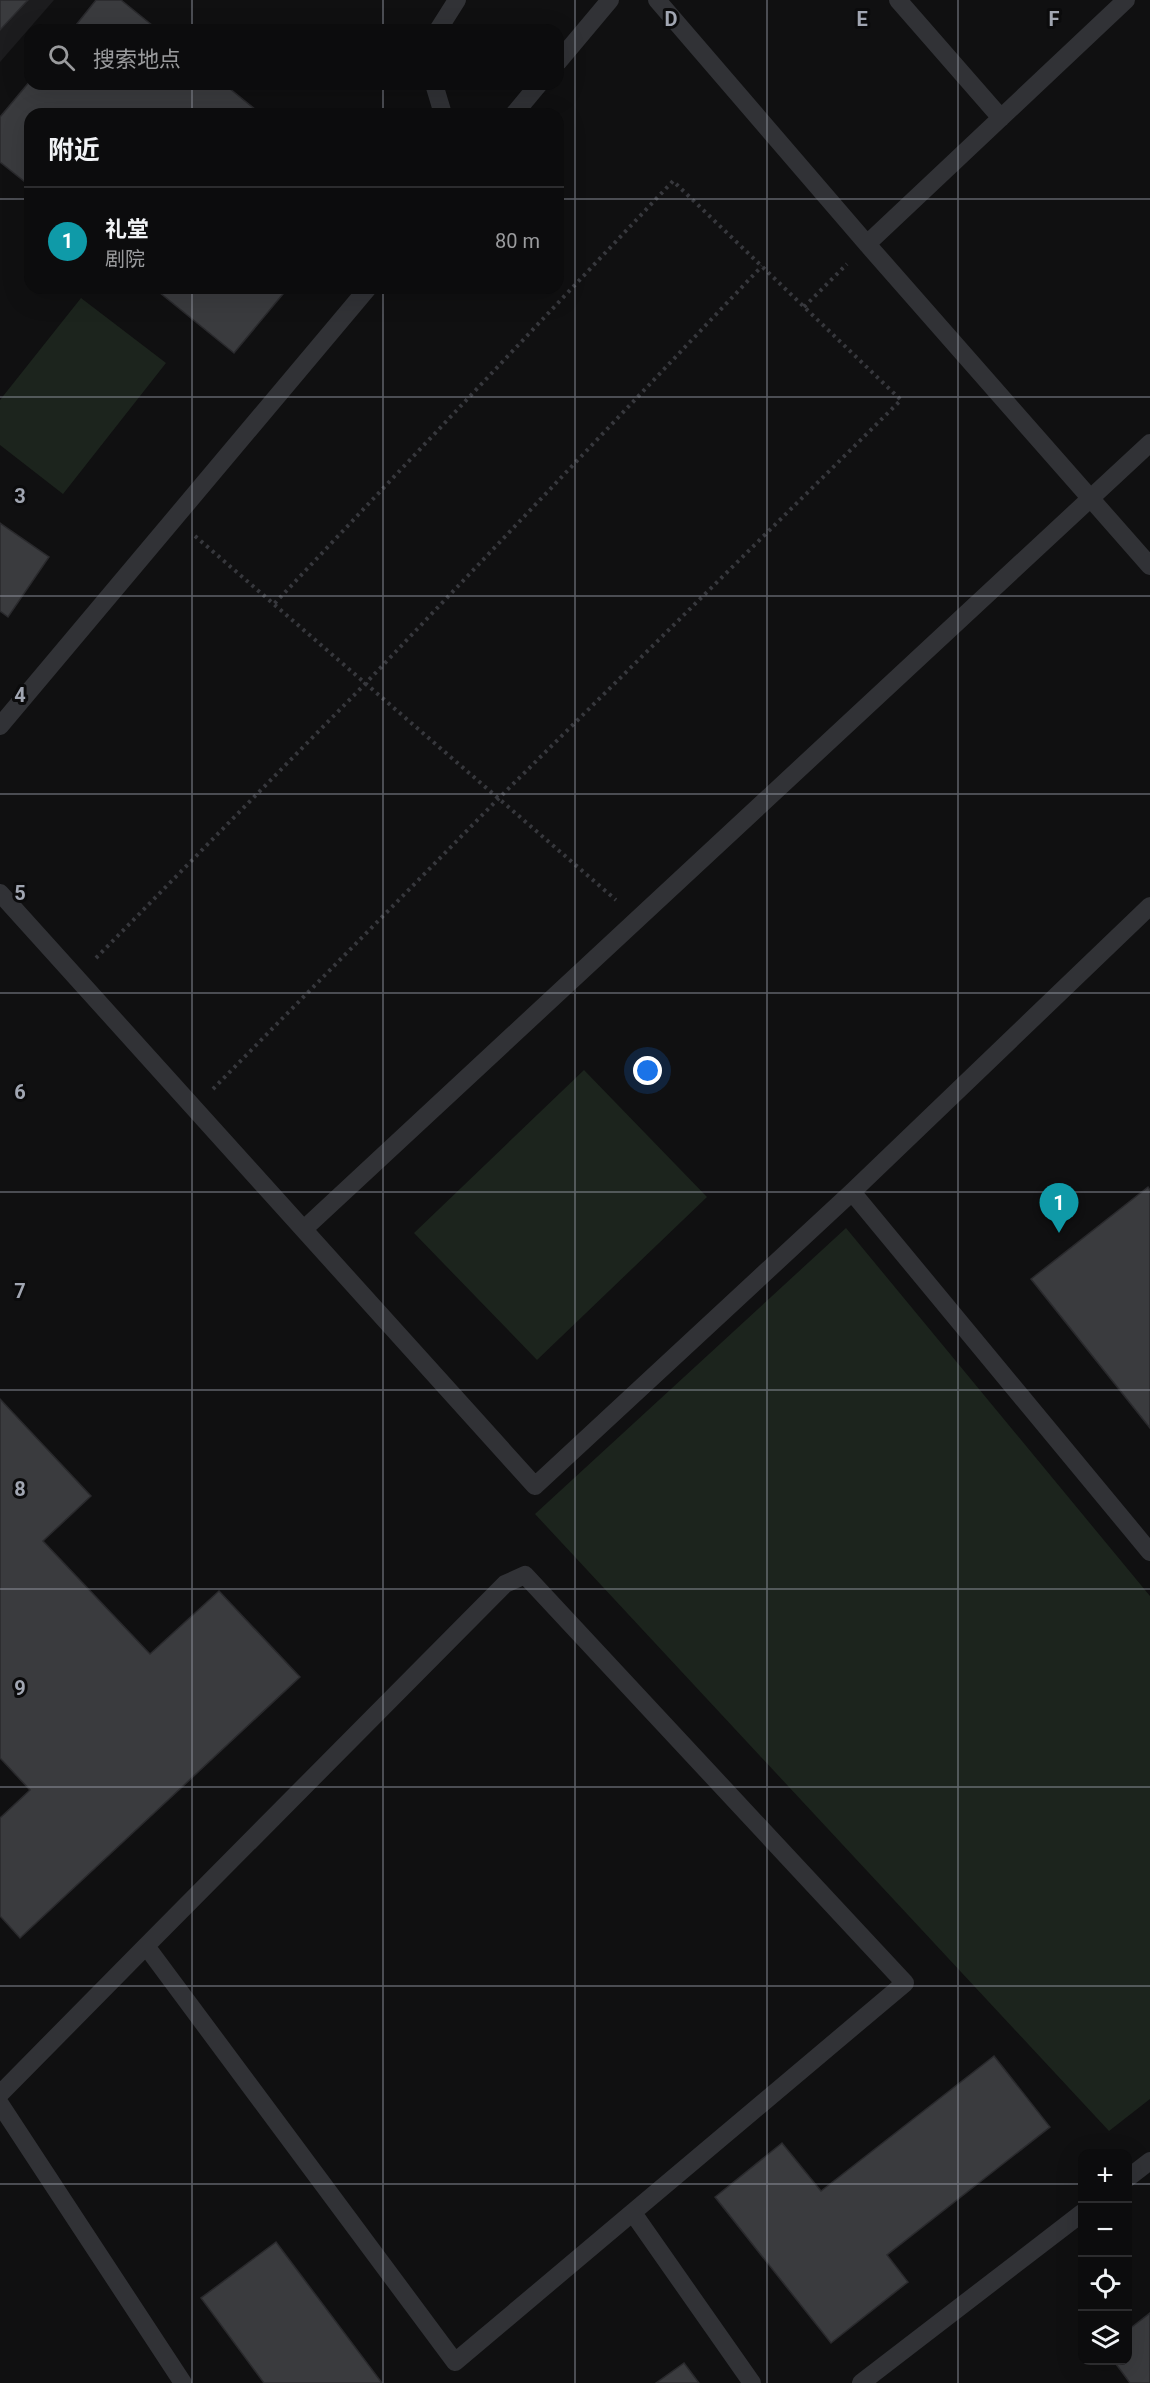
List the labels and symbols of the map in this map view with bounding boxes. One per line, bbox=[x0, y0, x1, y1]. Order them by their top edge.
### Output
text: D bbox=[665, 7, 678, 31]
text: E bbox=[856, 7, 868, 31]
text: F bbox=[1049, 7, 1060, 31]
text: 3 bbox=[14, 484, 26, 508]
text: 4 bbox=[14, 683, 26, 707]
text: 5 bbox=[14, 881, 26, 905]
your location bbox=[633, 1056, 662, 1085]
text: 6 bbox=[14, 1080, 26, 1104]
pin: 1 bbox=[1040, 1184, 1078, 1233]
text: 7 bbox=[14, 1279, 26, 1303]
text: 8 bbox=[14, 1477, 26, 1501]
text: 9 bbox=[14, 1676, 26, 1700]

